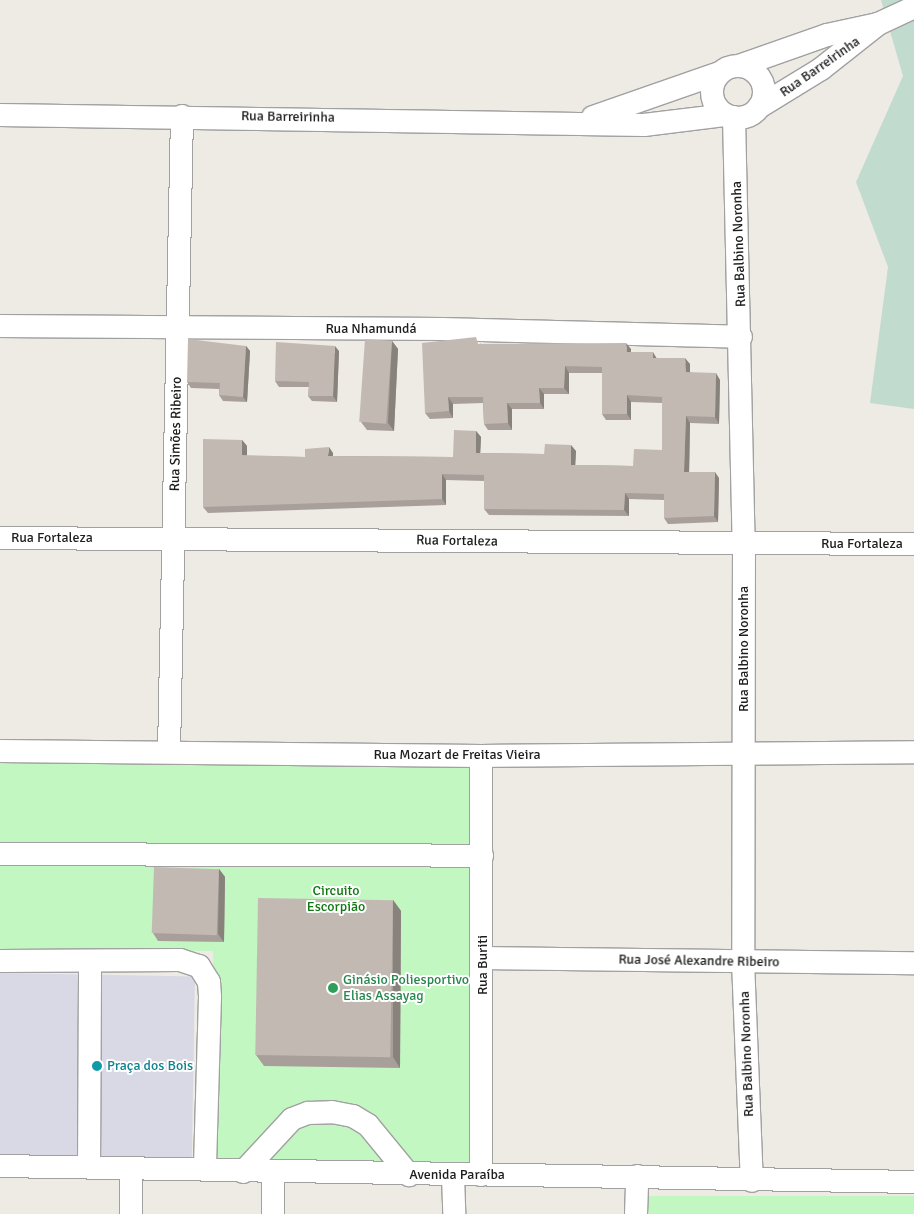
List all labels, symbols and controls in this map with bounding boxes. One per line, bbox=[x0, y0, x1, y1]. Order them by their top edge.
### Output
street label: Rua Barreirinha bbox=[777, 33, 863, 101]
street label: Rua Barreirinha bbox=[241, 108, 335, 126]
street label: Rua Balbino Noronha bbox=[728, 181, 750, 307]
street label: Rua Nhamundá bbox=[325, 321, 417, 337]
street label: Rua Simões Ribeiro bbox=[167, 377, 185, 491]
street label: Rua Fortaleza bbox=[11, 530, 93, 546]
street label: Rua Fortaleza bbox=[416, 532, 498, 550]
street label: Rua Fortaleza bbox=[821, 536, 903, 552]
street label: Rua Balbino Noronha bbox=[736, 586, 752, 712]
street label: Rua Mozart de Freitas Vieira bbox=[373, 747, 541, 763]
park label: Circuito Escorpião bbox=[307, 883, 365, 916]
street label: Rua Buriti bbox=[475, 935, 491, 995]
street label: Rua José Alexandre Ribeiro bbox=[618, 951, 780, 971]
place label: Ginásio Poliesportivo Elias Assayag bbox=[343, 972, 469, 1004]
marker: Ginásio Poliesportivo Elias Assayag bbox=[327, 982, 339, 994]
street label: Rua Balbino Noronha bbox=[736, 991, 758, 1117]
place label: Praça dos Bois bbox=[107, 1058, 193, 1074]
marker: Praça dos Bois bbox=[91, 1060, 103, 1072]
street label: Avenida Paraíba bbox=[409, 1167, 505, 1183]

